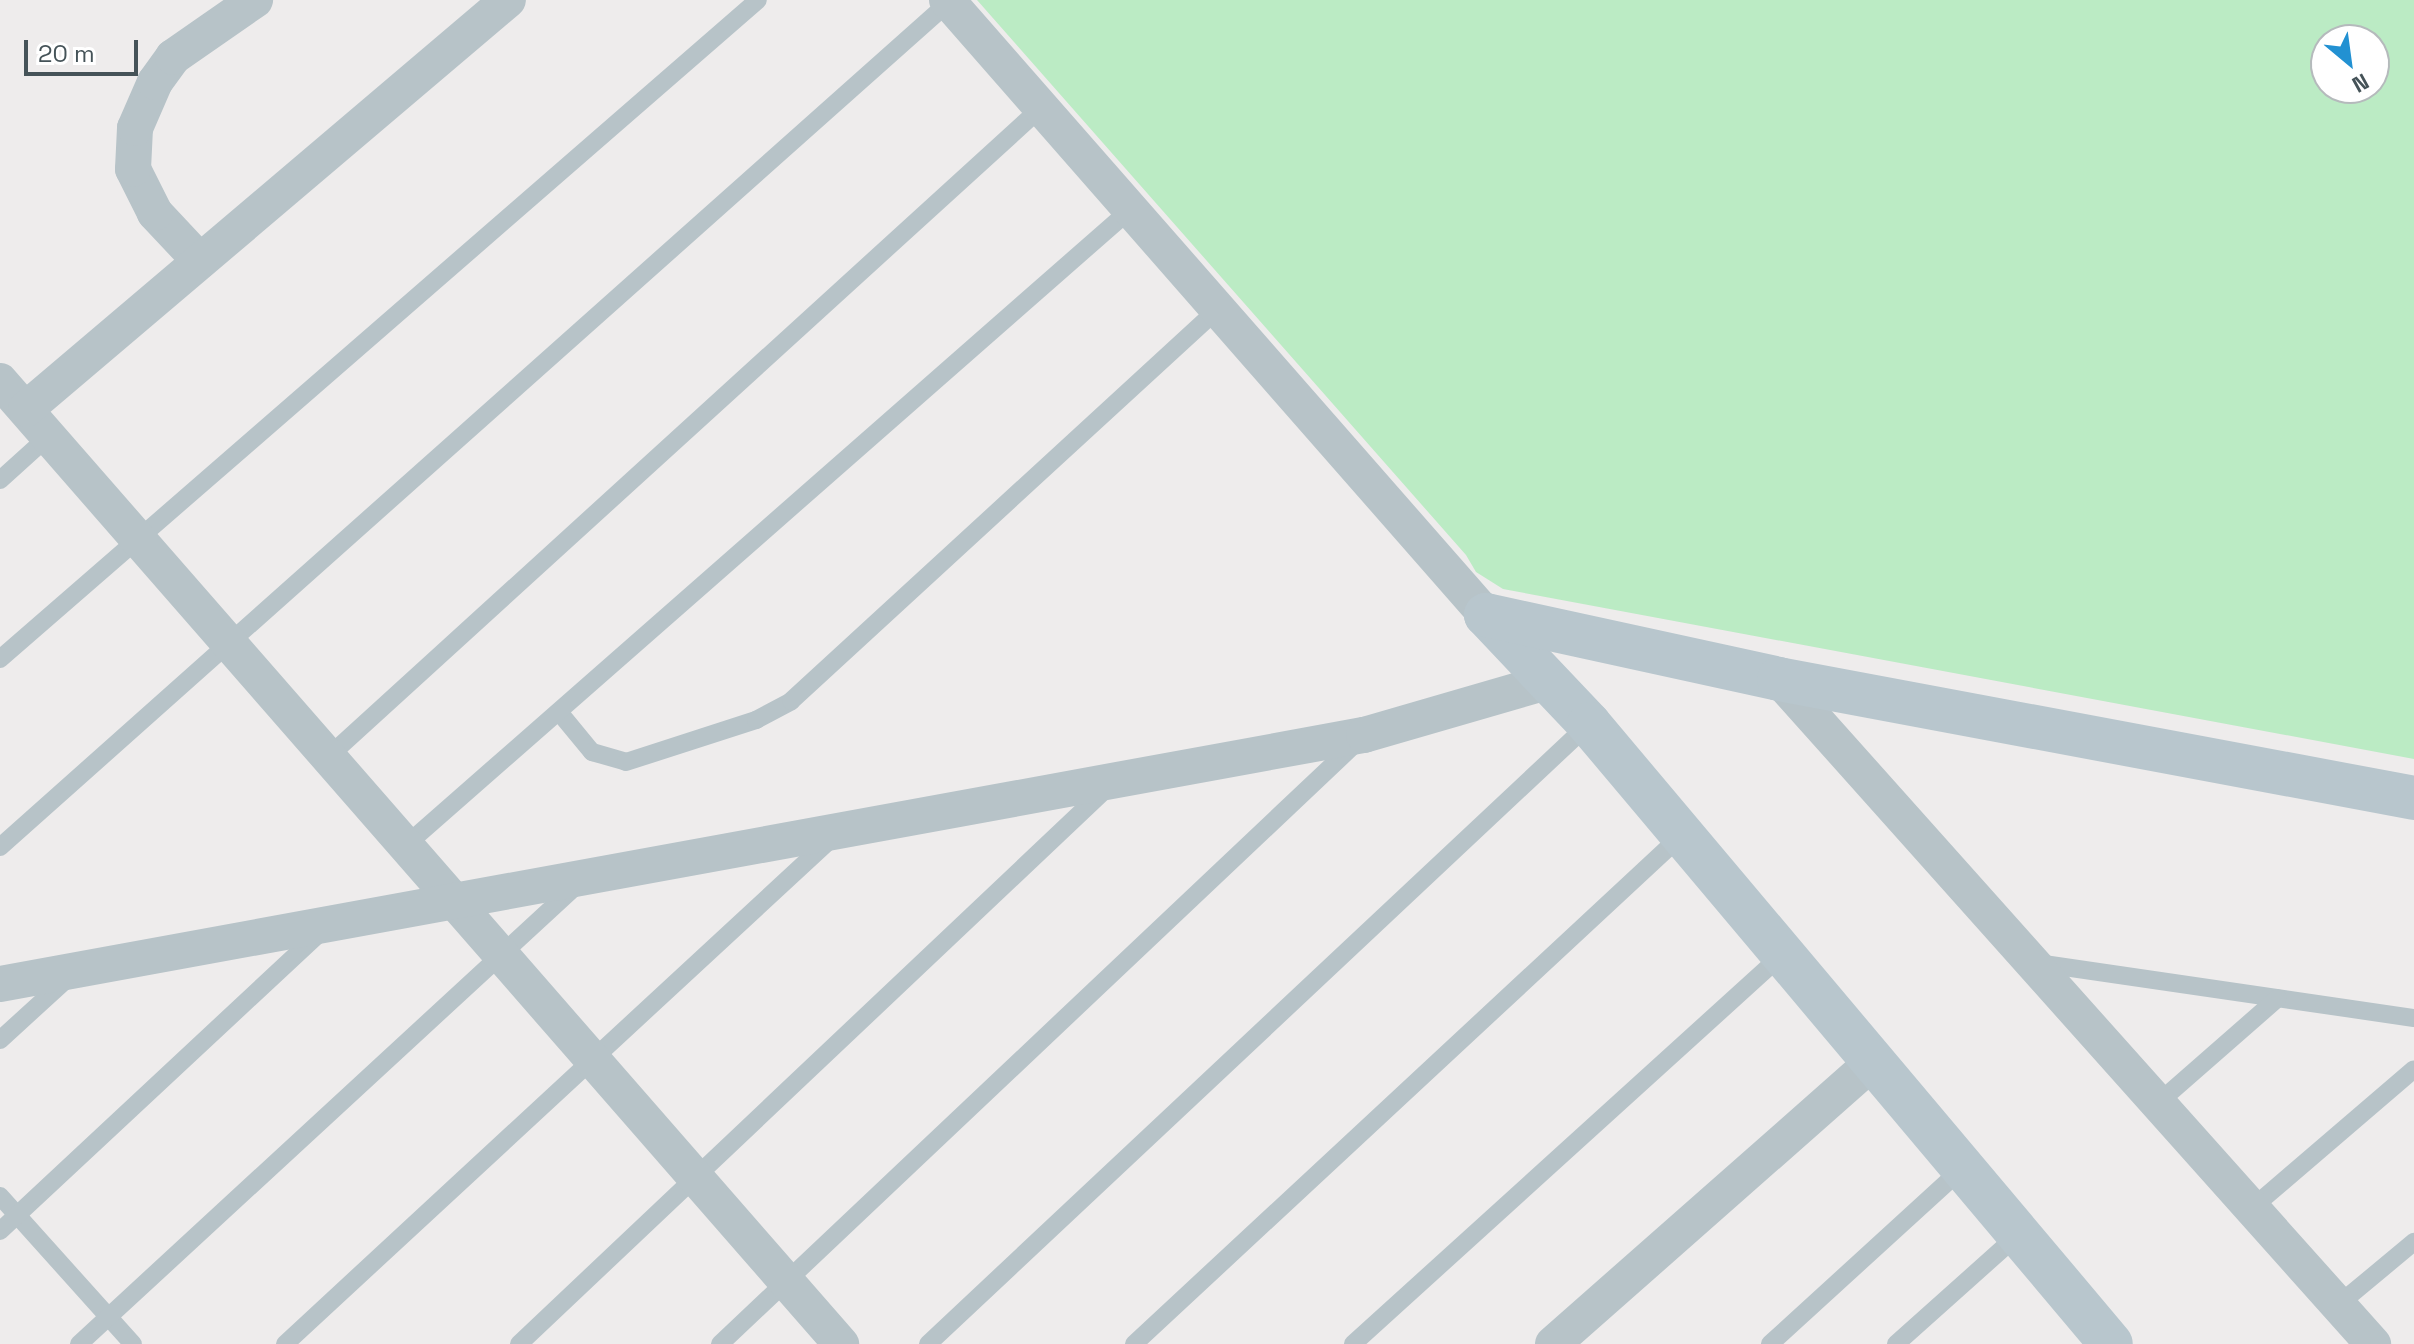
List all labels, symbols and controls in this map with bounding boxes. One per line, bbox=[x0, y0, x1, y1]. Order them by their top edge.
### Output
scale bar bbox=[28, 24, 142, 74]
north arrow bbox=[2310, 24, 2390, 104]
text: 20 m bbox=[38, 38, 95, 69]
text: N bbox=[2347, 67, 2374, 99]

